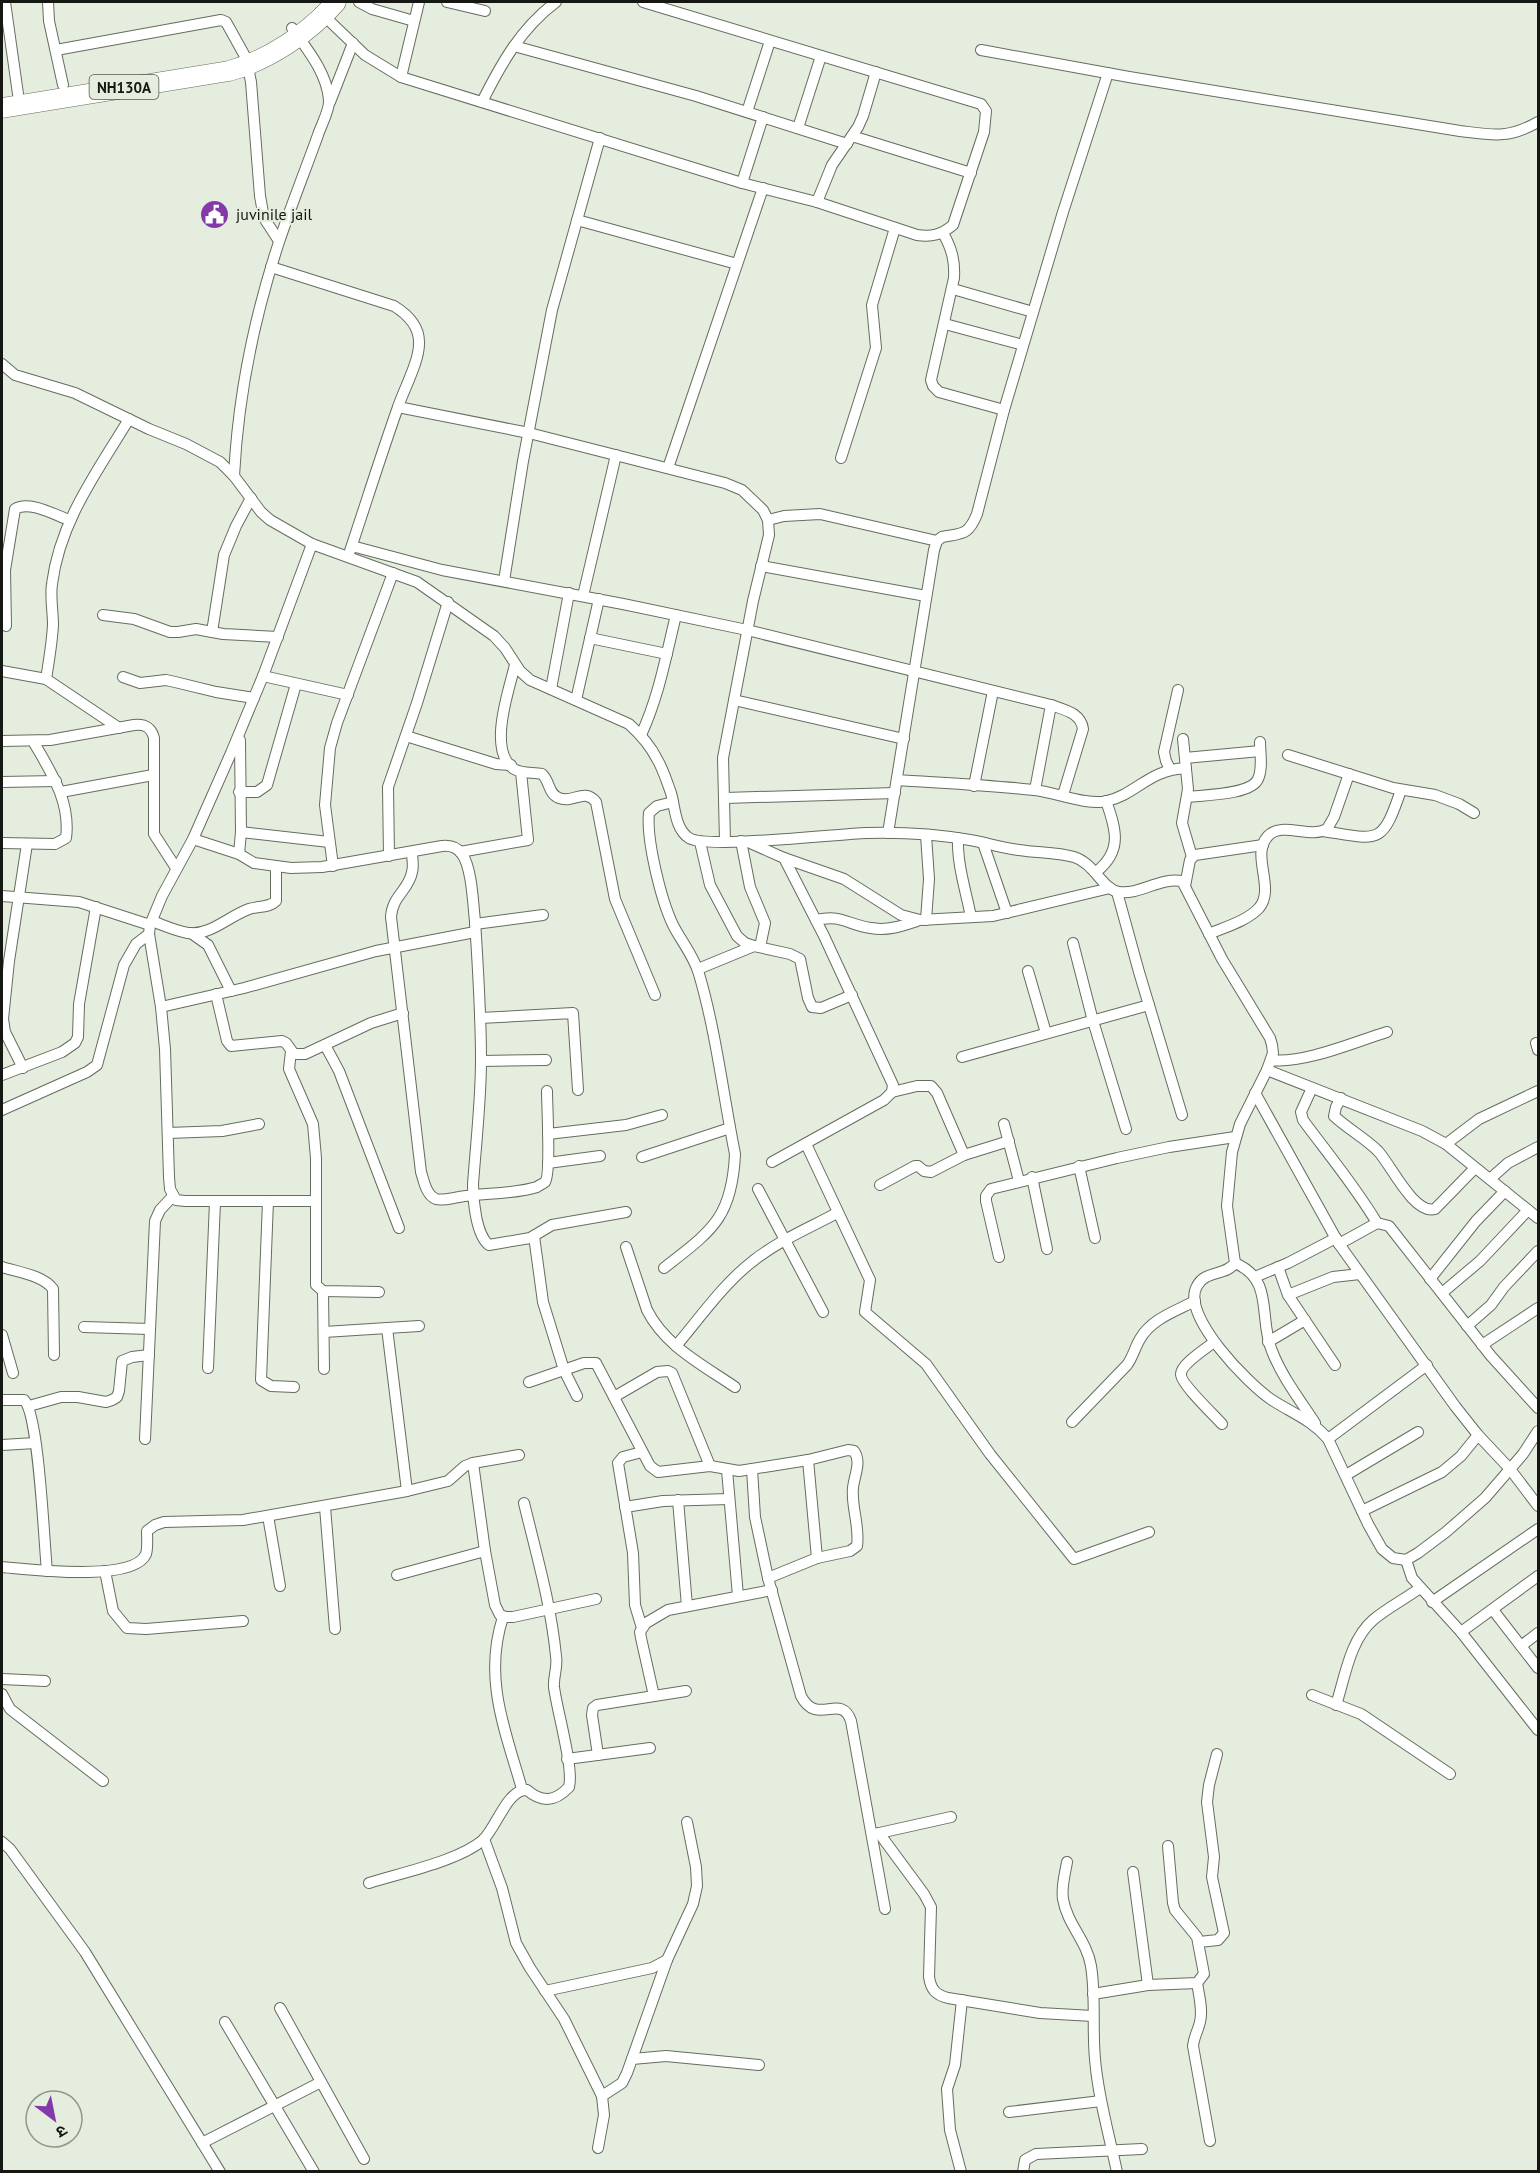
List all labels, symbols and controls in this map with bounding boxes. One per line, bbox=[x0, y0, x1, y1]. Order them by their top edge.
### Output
road number: NH130A bbox=[90, 75, 158, 99]
public building icon: juvinile jail bbox=[199, 198, 231, 230]
place label: juvinile jail bbox=[236, 204, 313, 224]
north arrow bbox=[24, 2089, 84, 2149]
text: उ bbox=[52, 2121, 71, 2143]

